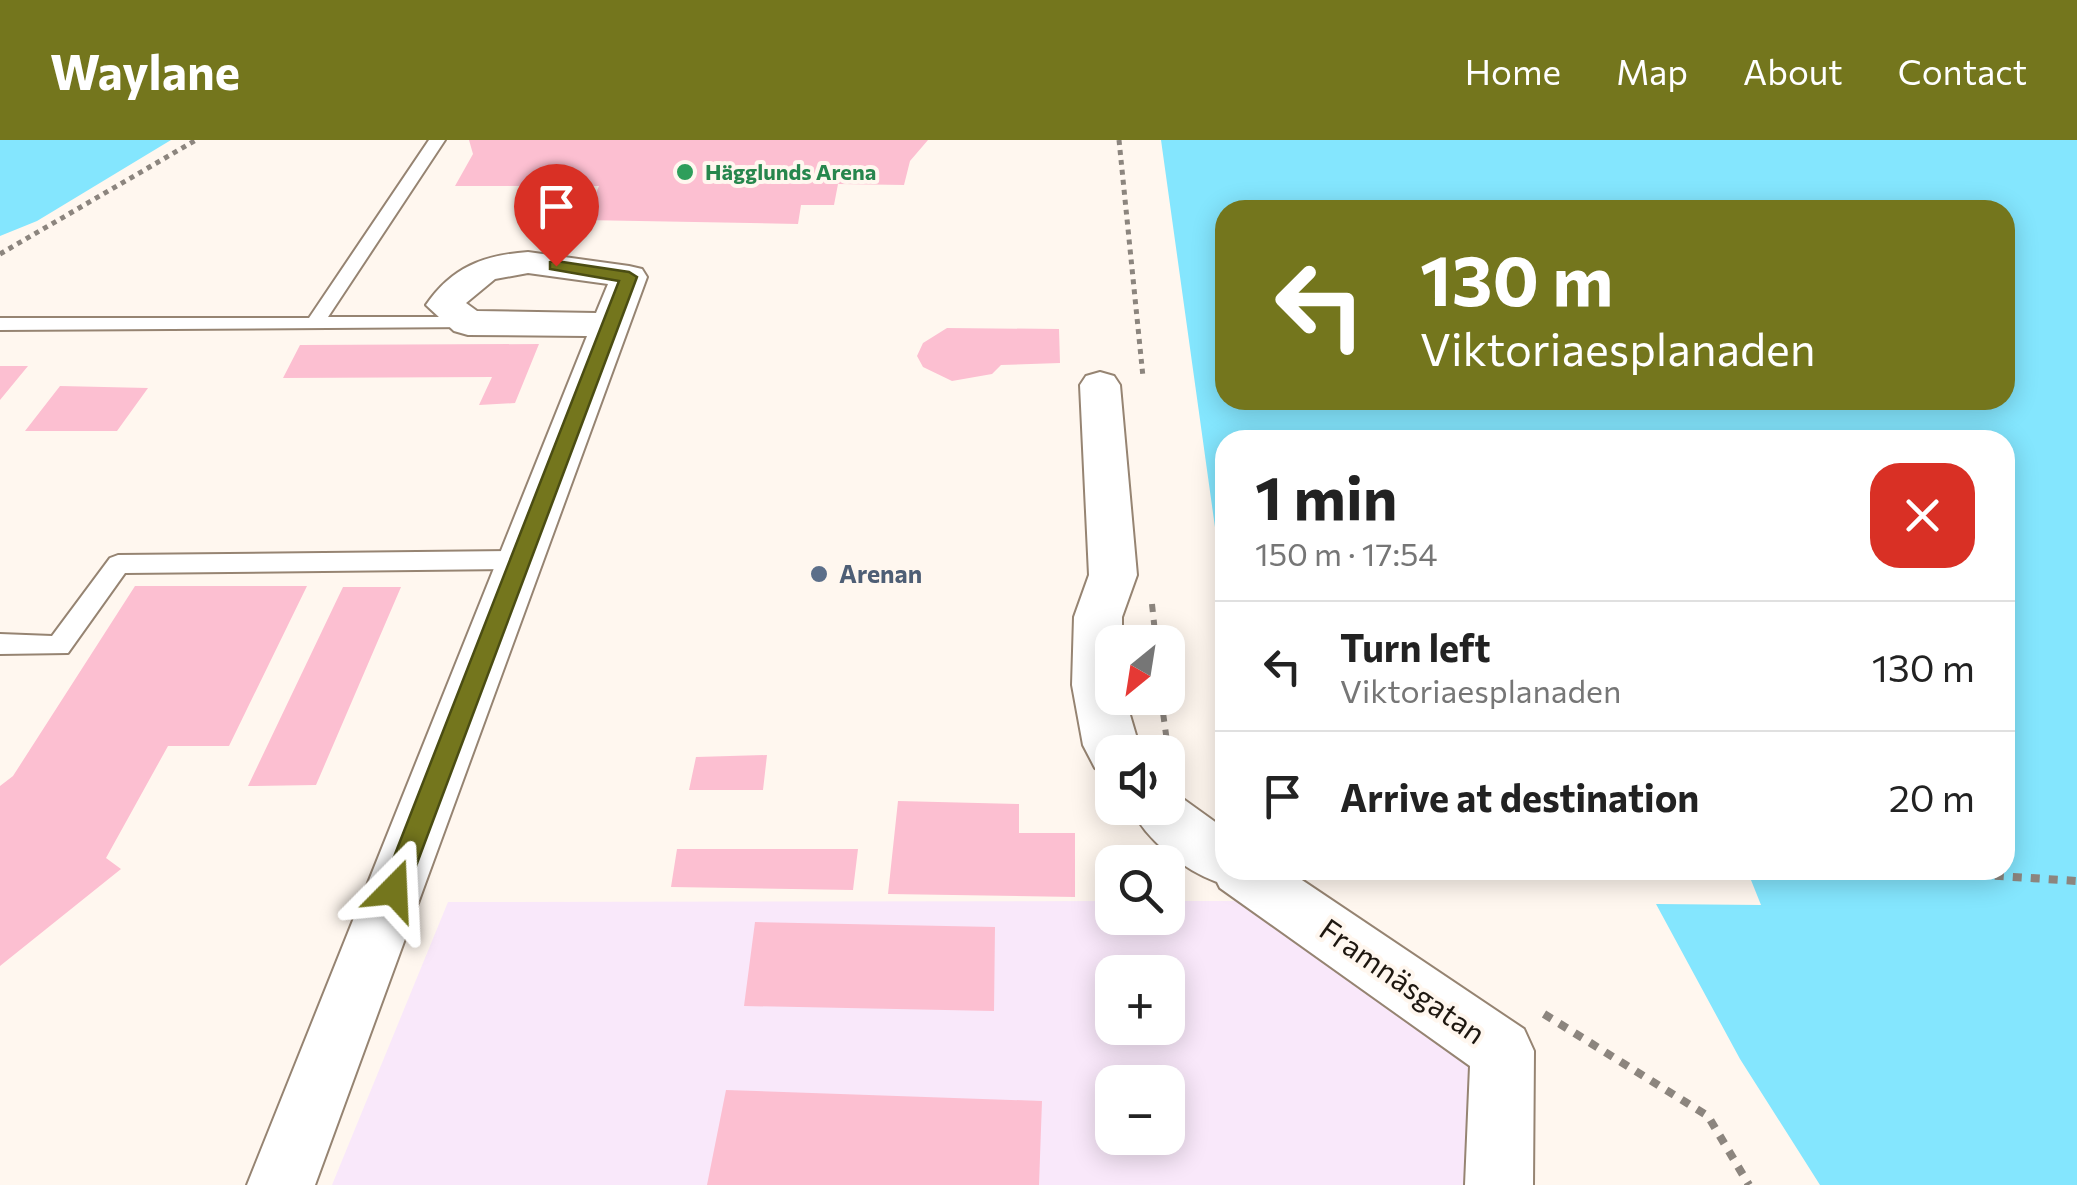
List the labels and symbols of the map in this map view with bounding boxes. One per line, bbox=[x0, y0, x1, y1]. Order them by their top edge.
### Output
place label: Hägglunds Arena bbox=[705, 158, 876, 185]
marker: Hägglunds Arena bbox=[674, 161, 696, 183]
pin bbox=[514, 164, 599, 267]
place label: Arenan bbox=[839, 558, 922, 588]
marker: Arenan bbox=[808, 563, 830, 585]
north arrow bbox=[1095, 625, 1185, 715]
position arrow bbox=[342, 838, 446, 942]
street label: Framnäsgatan bbox=[1314, 909, 1493, 1051]

